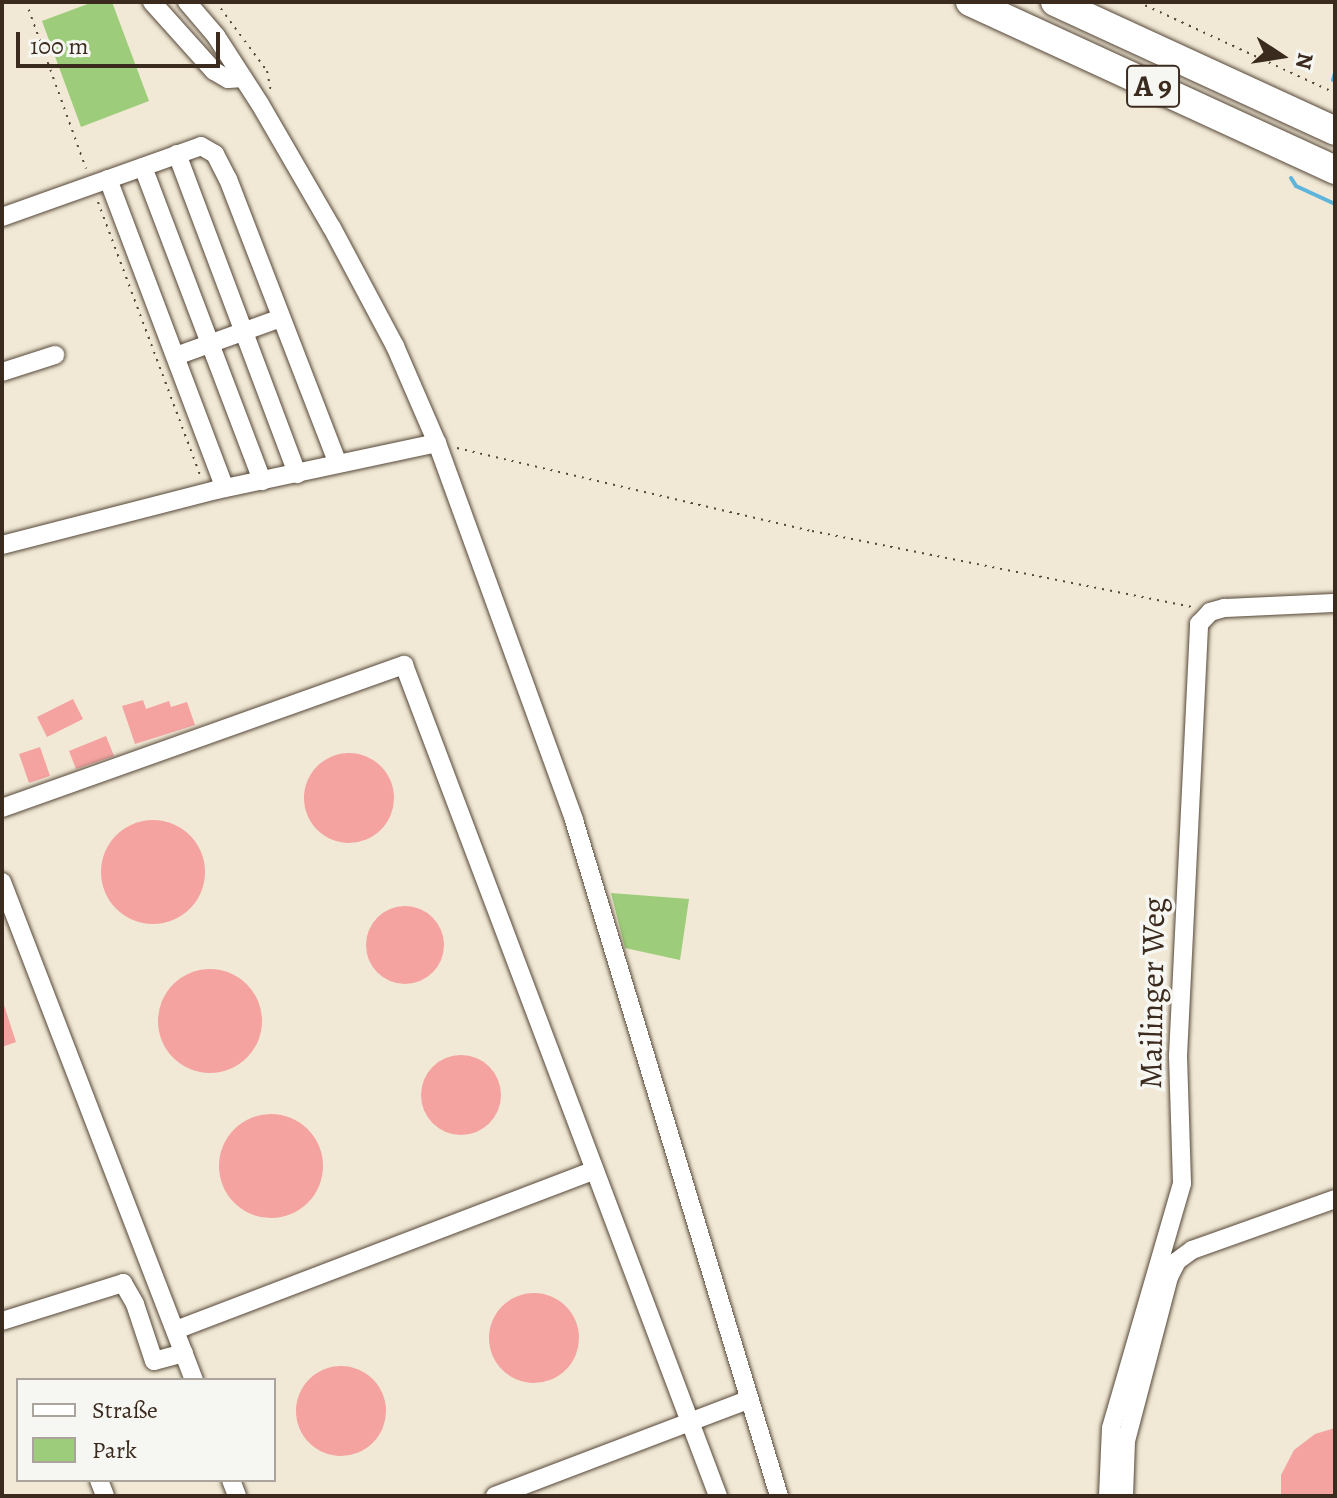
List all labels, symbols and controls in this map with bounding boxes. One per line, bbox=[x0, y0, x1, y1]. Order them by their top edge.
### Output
scale bar bbox=[20, 16, 224, 66]
north arrow bbox=[1241, 16, 1321, 96]
text: 100 m bbox=[30, 30, 89, 62]
text: N bbox=[1288, 50, 1321, 72]
road number: A 9 bbox=[1125, 60, 1181, 112]
street label: Mailinger Weg bbox=[1131, 897, 1173, 1089]
legend bbox=[16, 1378, 276, 1482]
text: Straße bbox=[92, 1394, 158, 1426]
text: Park bbox=[92, 1434, 137, 1466]

